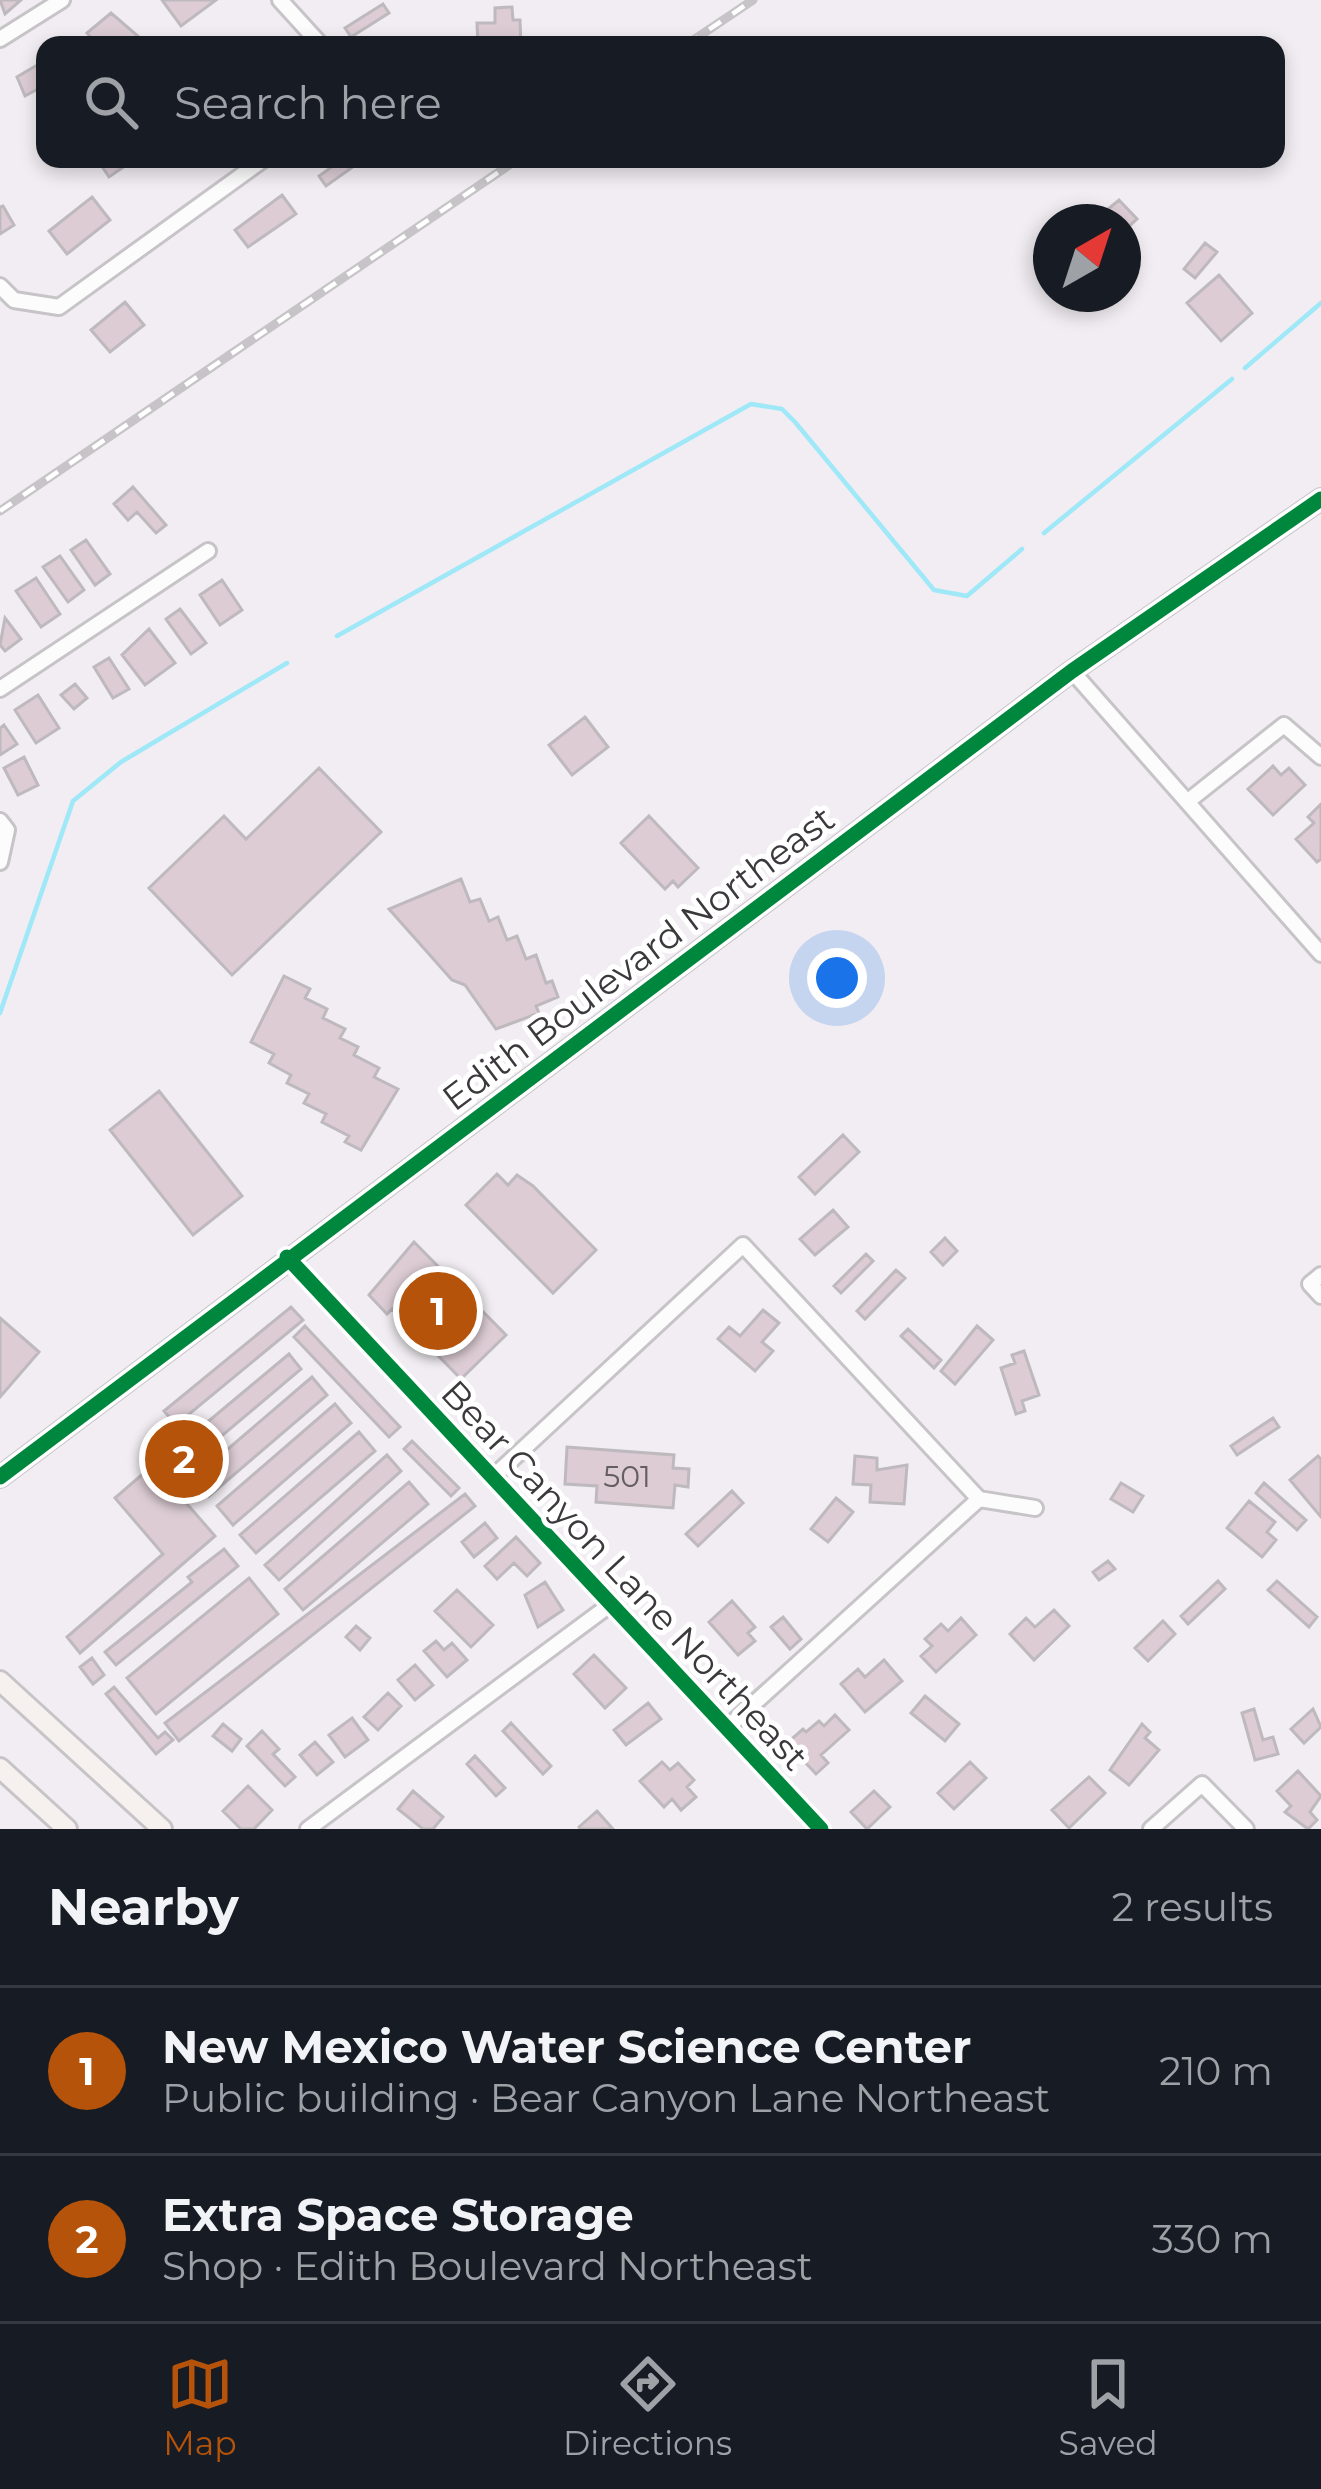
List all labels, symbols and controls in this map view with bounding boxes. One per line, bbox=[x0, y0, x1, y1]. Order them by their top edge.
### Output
search box bbox=[36, 36, 1285, 168]
icon: search bbox=[78, 69, 144, 135]
text: Search here bbox=[174, 75, 442, 130]
north arrow bbox=[1033, 204, 1141, 312]
street label: Edith Boulevard Northeast bbox=[433, 796, 843, 1120]
your location bbox=[807, 948, 867, 1008]
pin: 1 bbox=[399, 1266, 477, 1356]
street label: Bear Canyon Lane Northeast bbox=[433, 1371, 817, 1779]
pin: 2 bbox=[145, 1414, 223, 1504]
house number: 501 bbox=[603, 1458, 651, 1495]
text: Nearby bbox=[48, 1876, 239, 1938]
text: 2 results bbox=[1112, 1883, 1273, 1931]
text: New Mexico Water Science Center bbox=[162, 2019, 971, 2074]
text: 1 bbox=[79, 2047, 95, 2095]
text: 210 m bbox=[1159, 2047, 1273, 2095]
text: Public building · Bear Canyon Lane Northeast bbox=[162, 2074, 1050, 2122]
text: Extra Space Storage bbox=[162, 2187, 634, 2242]
text: 2 bbox=[75, 2215, 99, 2263]
text: 330 m bbox=[1152, 2215, 1273, 2263]
text: Shop · Edith Boulevard Northeast bbox=[162, 2242, 813, 2290]
tab: Map bbox=[163, 2351, 237, 2463]
tab: Directions bbox=[563, 2351, 732, 2463]
tab: Saved bbox=[1059, 2351, 1158, 2463]

